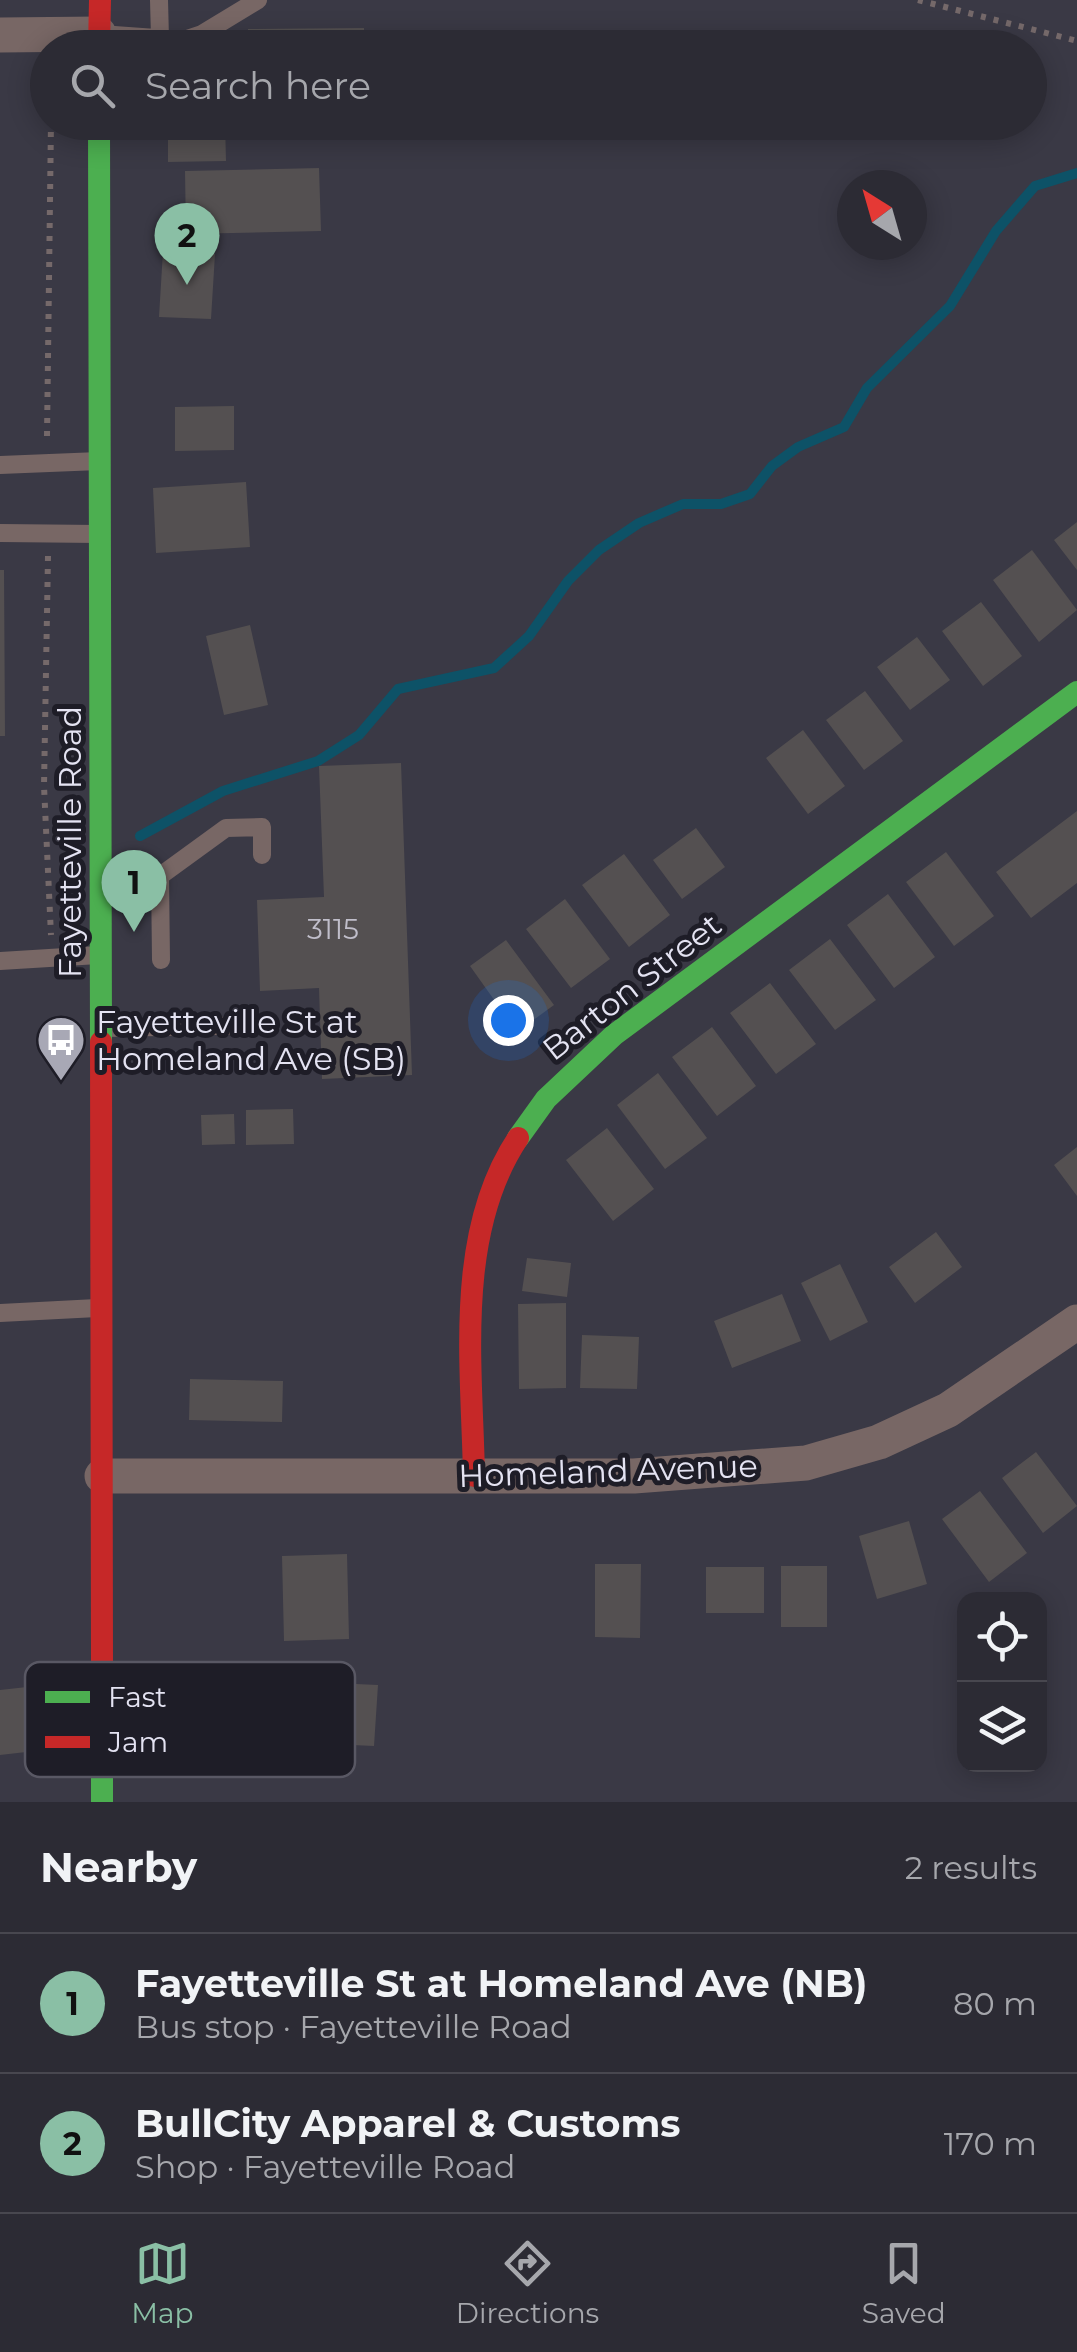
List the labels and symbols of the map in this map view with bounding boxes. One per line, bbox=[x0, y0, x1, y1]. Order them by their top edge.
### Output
north arrow bbox=[837, 170, 927, 260]
pin: 2 bbox=[154, 202, 220, 285]
street label: Fayetteville Road bbox=[50, 706, 89, 978]
pin: 1 bbox=[102, 850, 166, 932]
street label: Barton Street bbox=[535, 905, 729, 1068]
house number: 3115 bbox=[307, 912, 359, 946]
your location bbox=[483, 995, 534, 1046]
place label: Fayetteville St at Homeland Ave (SB) bbox=[96, 1002, 406, 1078]
bus stop icon: Fayetteville St at Homeland Ave (SB) bbox=[35, 1014, 87, 1082]
street label: Homeland Avenue bbox=[458, 1446, 758, 1495]
legend bbox=[25, 1662, 355, 1777]
text: Fast bbox=[108, 1680, 167, 1714]
text: Jam bbox=[107, 1725, 168, 1759]

